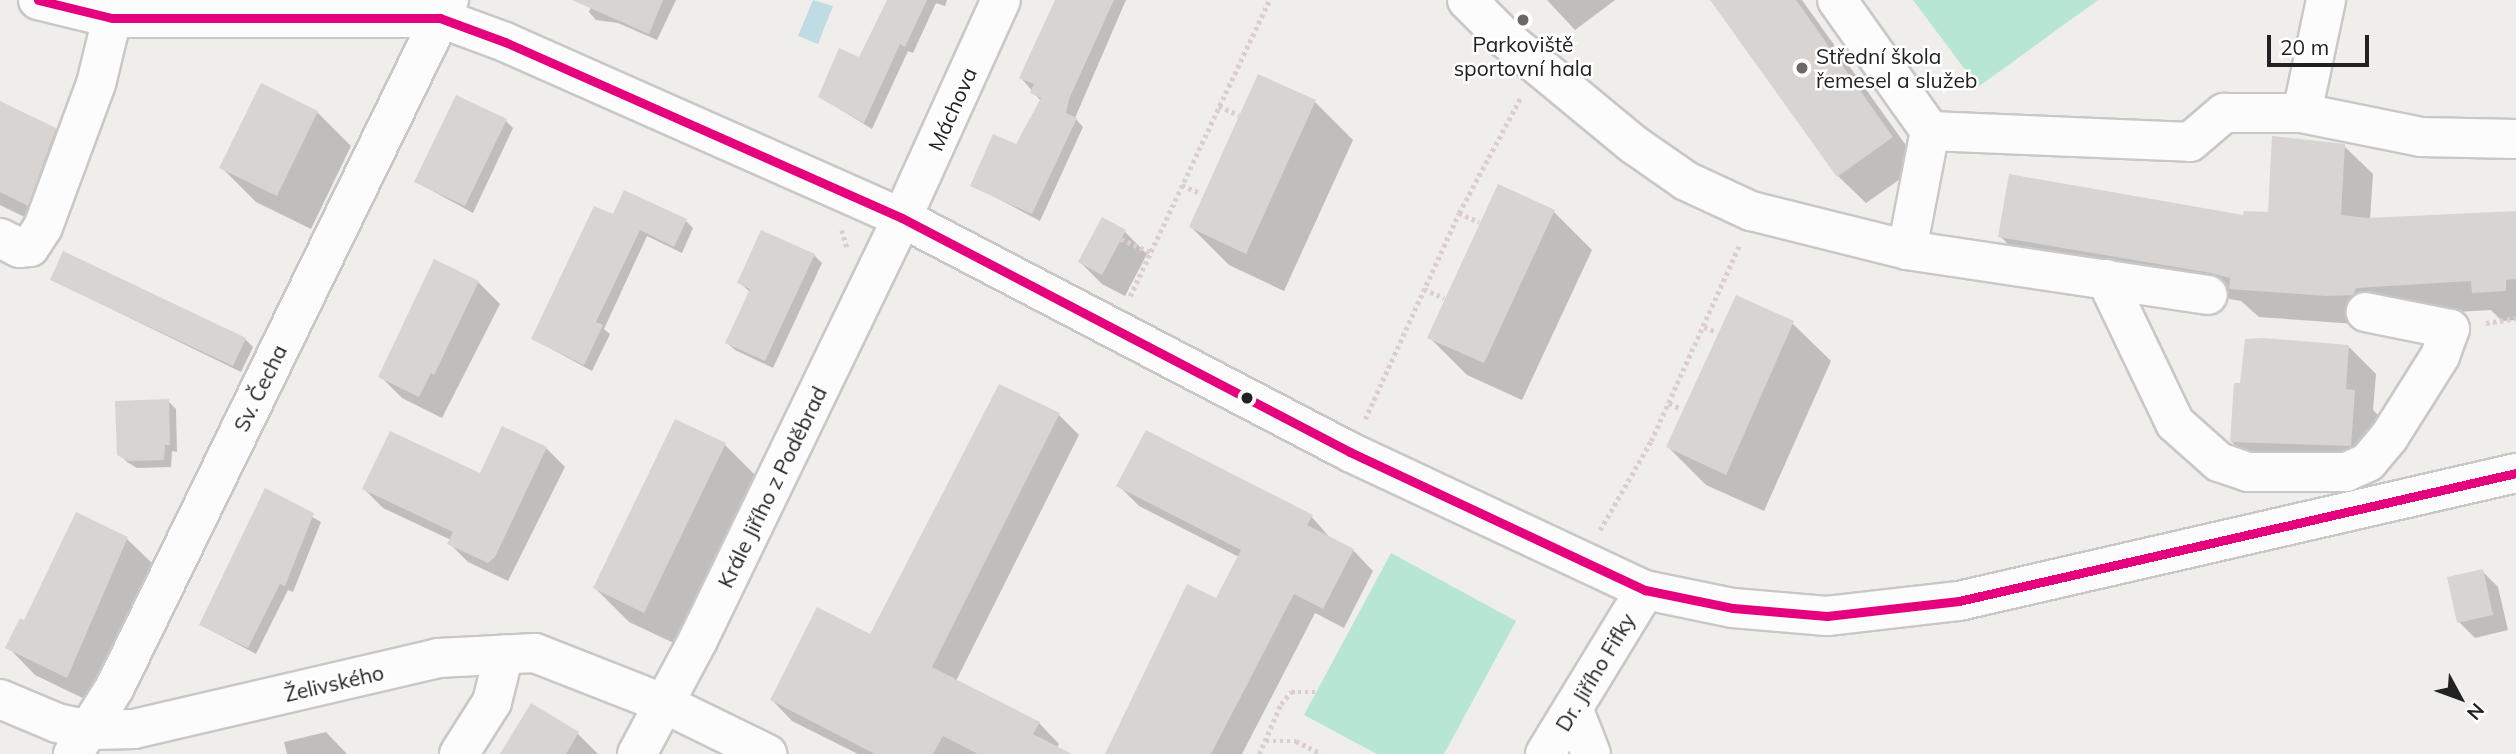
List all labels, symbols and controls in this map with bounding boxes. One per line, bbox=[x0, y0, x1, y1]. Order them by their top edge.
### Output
marker: Parkoviště sportovní hala bbox=[1515, 12, 1531, 28]
scale bar bbox=[2271, 21, 2372, 65]
place label: Parkoviště sportovní hala bbox=[1454, 31, 1592, 81]
text: 20 m bbox=[2280, 34, 2329, 60]
place label: Střední škola řemesel a služeb bbox=[1816, 43, 1977, 93]
marker: Střední škola řemesel a služeb bbox=[1794, 60, 1810, 76]
street label: Máchova bbox=[922, 63, 982, 155]
street label: Sv. Čecha bbox=[228, 340, 292, 436]
street label: Krále Jiřího z Poděbrad bbox=[712, 382, 832, 592]
unlabelled marker bbox=[1240, 391, 1254, 405]
street label: Dr. Jiřího Fifky bbox=[1550, 608, 1640, 736]
street label: Želivského bbox=[282, 659, 386, 707]
north arrow bbox=[2425, 663, 2495, 733]
text: N bbox=[2462, 698, 2490, 725]

